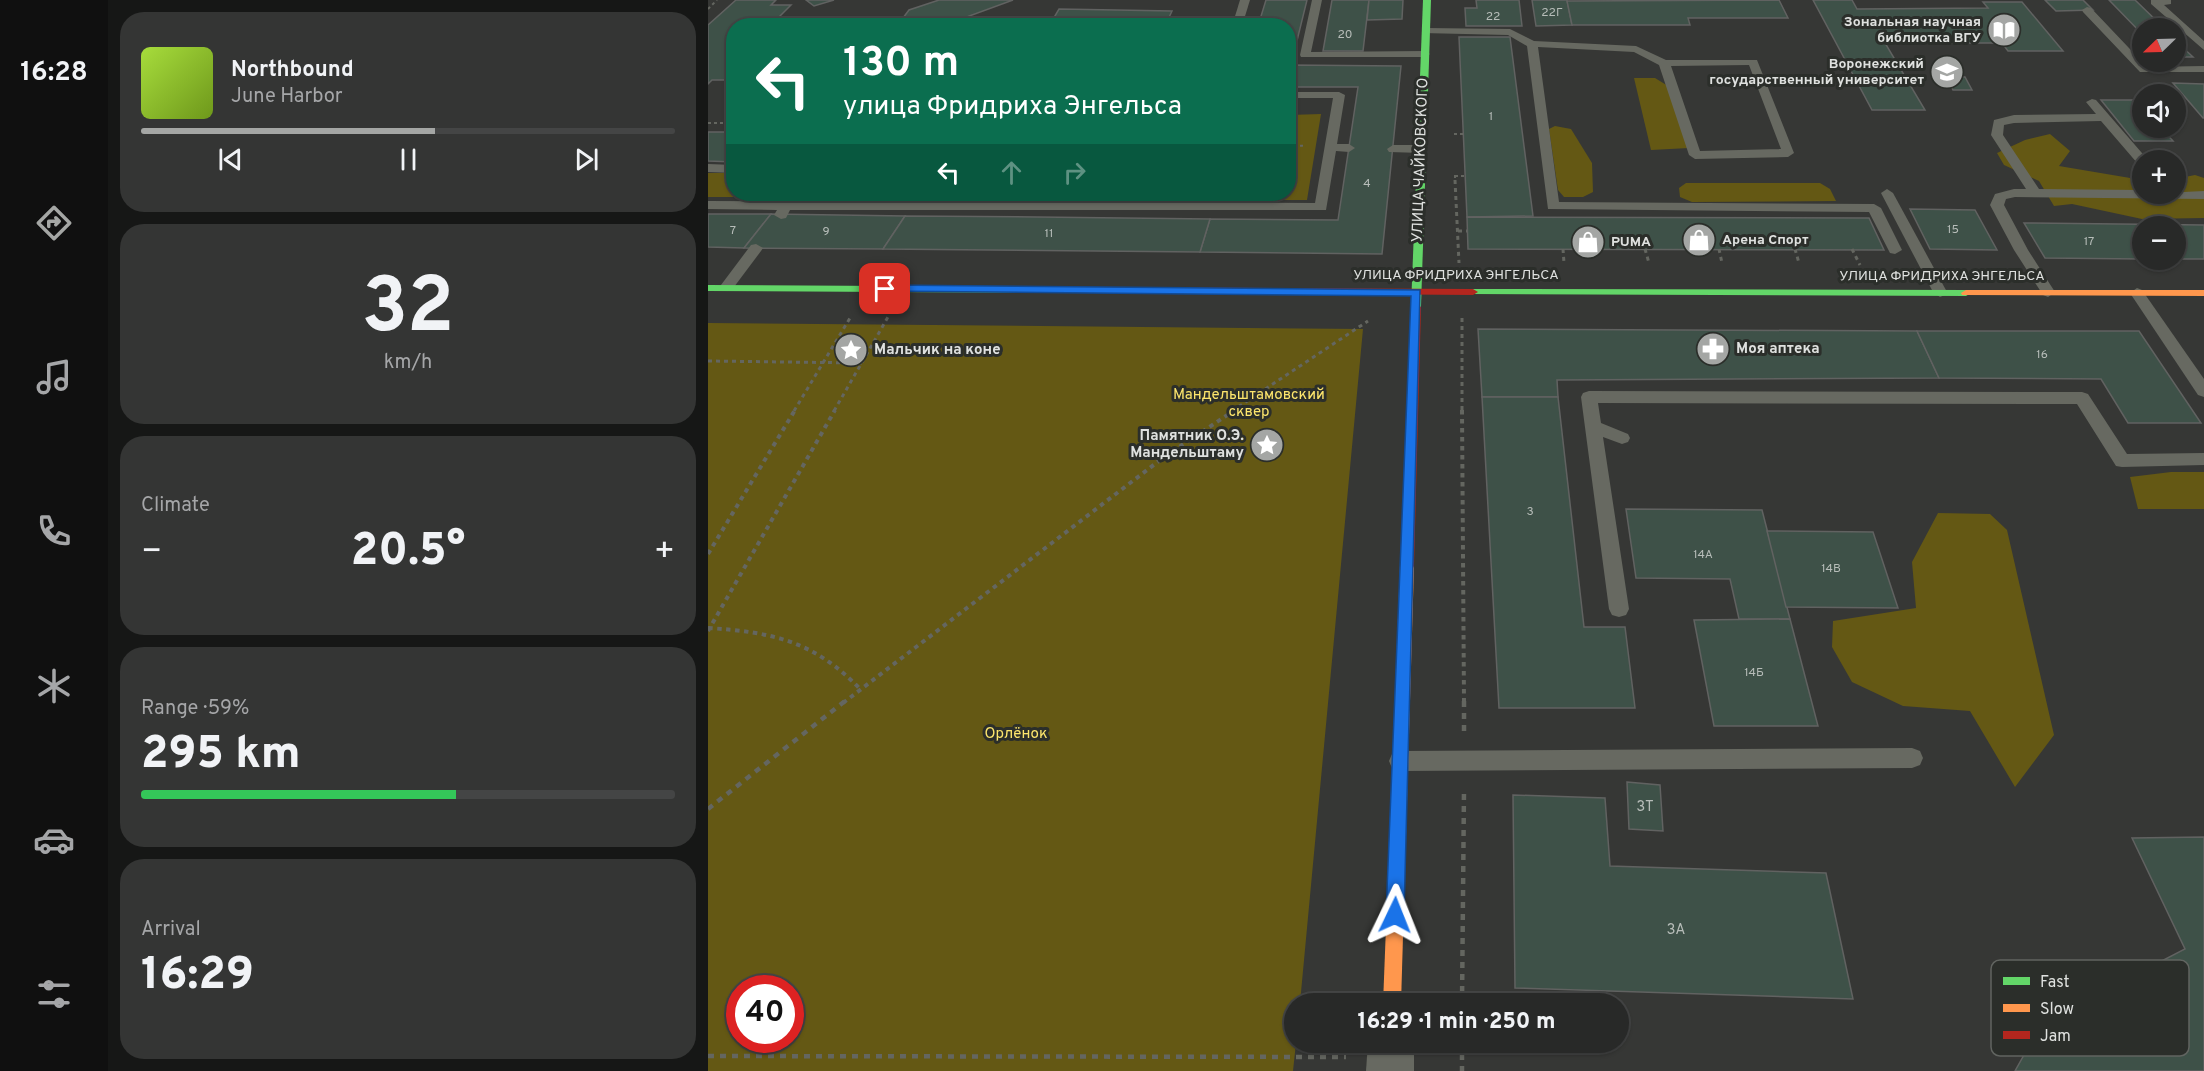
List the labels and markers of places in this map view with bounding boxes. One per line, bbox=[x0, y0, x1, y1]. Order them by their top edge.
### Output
library icon: Зональная научная библиотка ВГУ bbox=[1986, 12, 2022, 48]
place label: Зональная научная библиотка ВГУ bbox=[1844, 14, 1982, 47]
school or university icon: Воронежский государственный университет bbox=[1929, 54, 1965, 90]
place label: Воронежский государственный университет bbox=[1709, 56, 1924, 89]
shop icon: Арена Спорт bbox=[1681, 222, 1717, 258]
shop icon: PUMA bbox=[1570, 224, 1606, 260]
place label: Арена Спорт bbox=[1722, 232, 1809, 249]
place label: PUMA bbox=[1611, 234, 1651, 251]
pin bbox=[859, 263, 910, 314]
pharmacy icon: Моя аптека bbox=[1695, 331, 1731, 367]
place icon: Мальчик на коне bbox=[833, 332, 869, 368]
place label: Моя аптека bbox=[1736, 340, 1820, 359]
place label: Мальчик на коне bbox=[874, 341, 1001, 360]
place label: Памятник О.Э. Мандельштаму bbox=[1130, 427, 1244, 463]
place icon: Памятник О.Э. Мандельштаму bbox=[1249, 427, 1285, 463]

